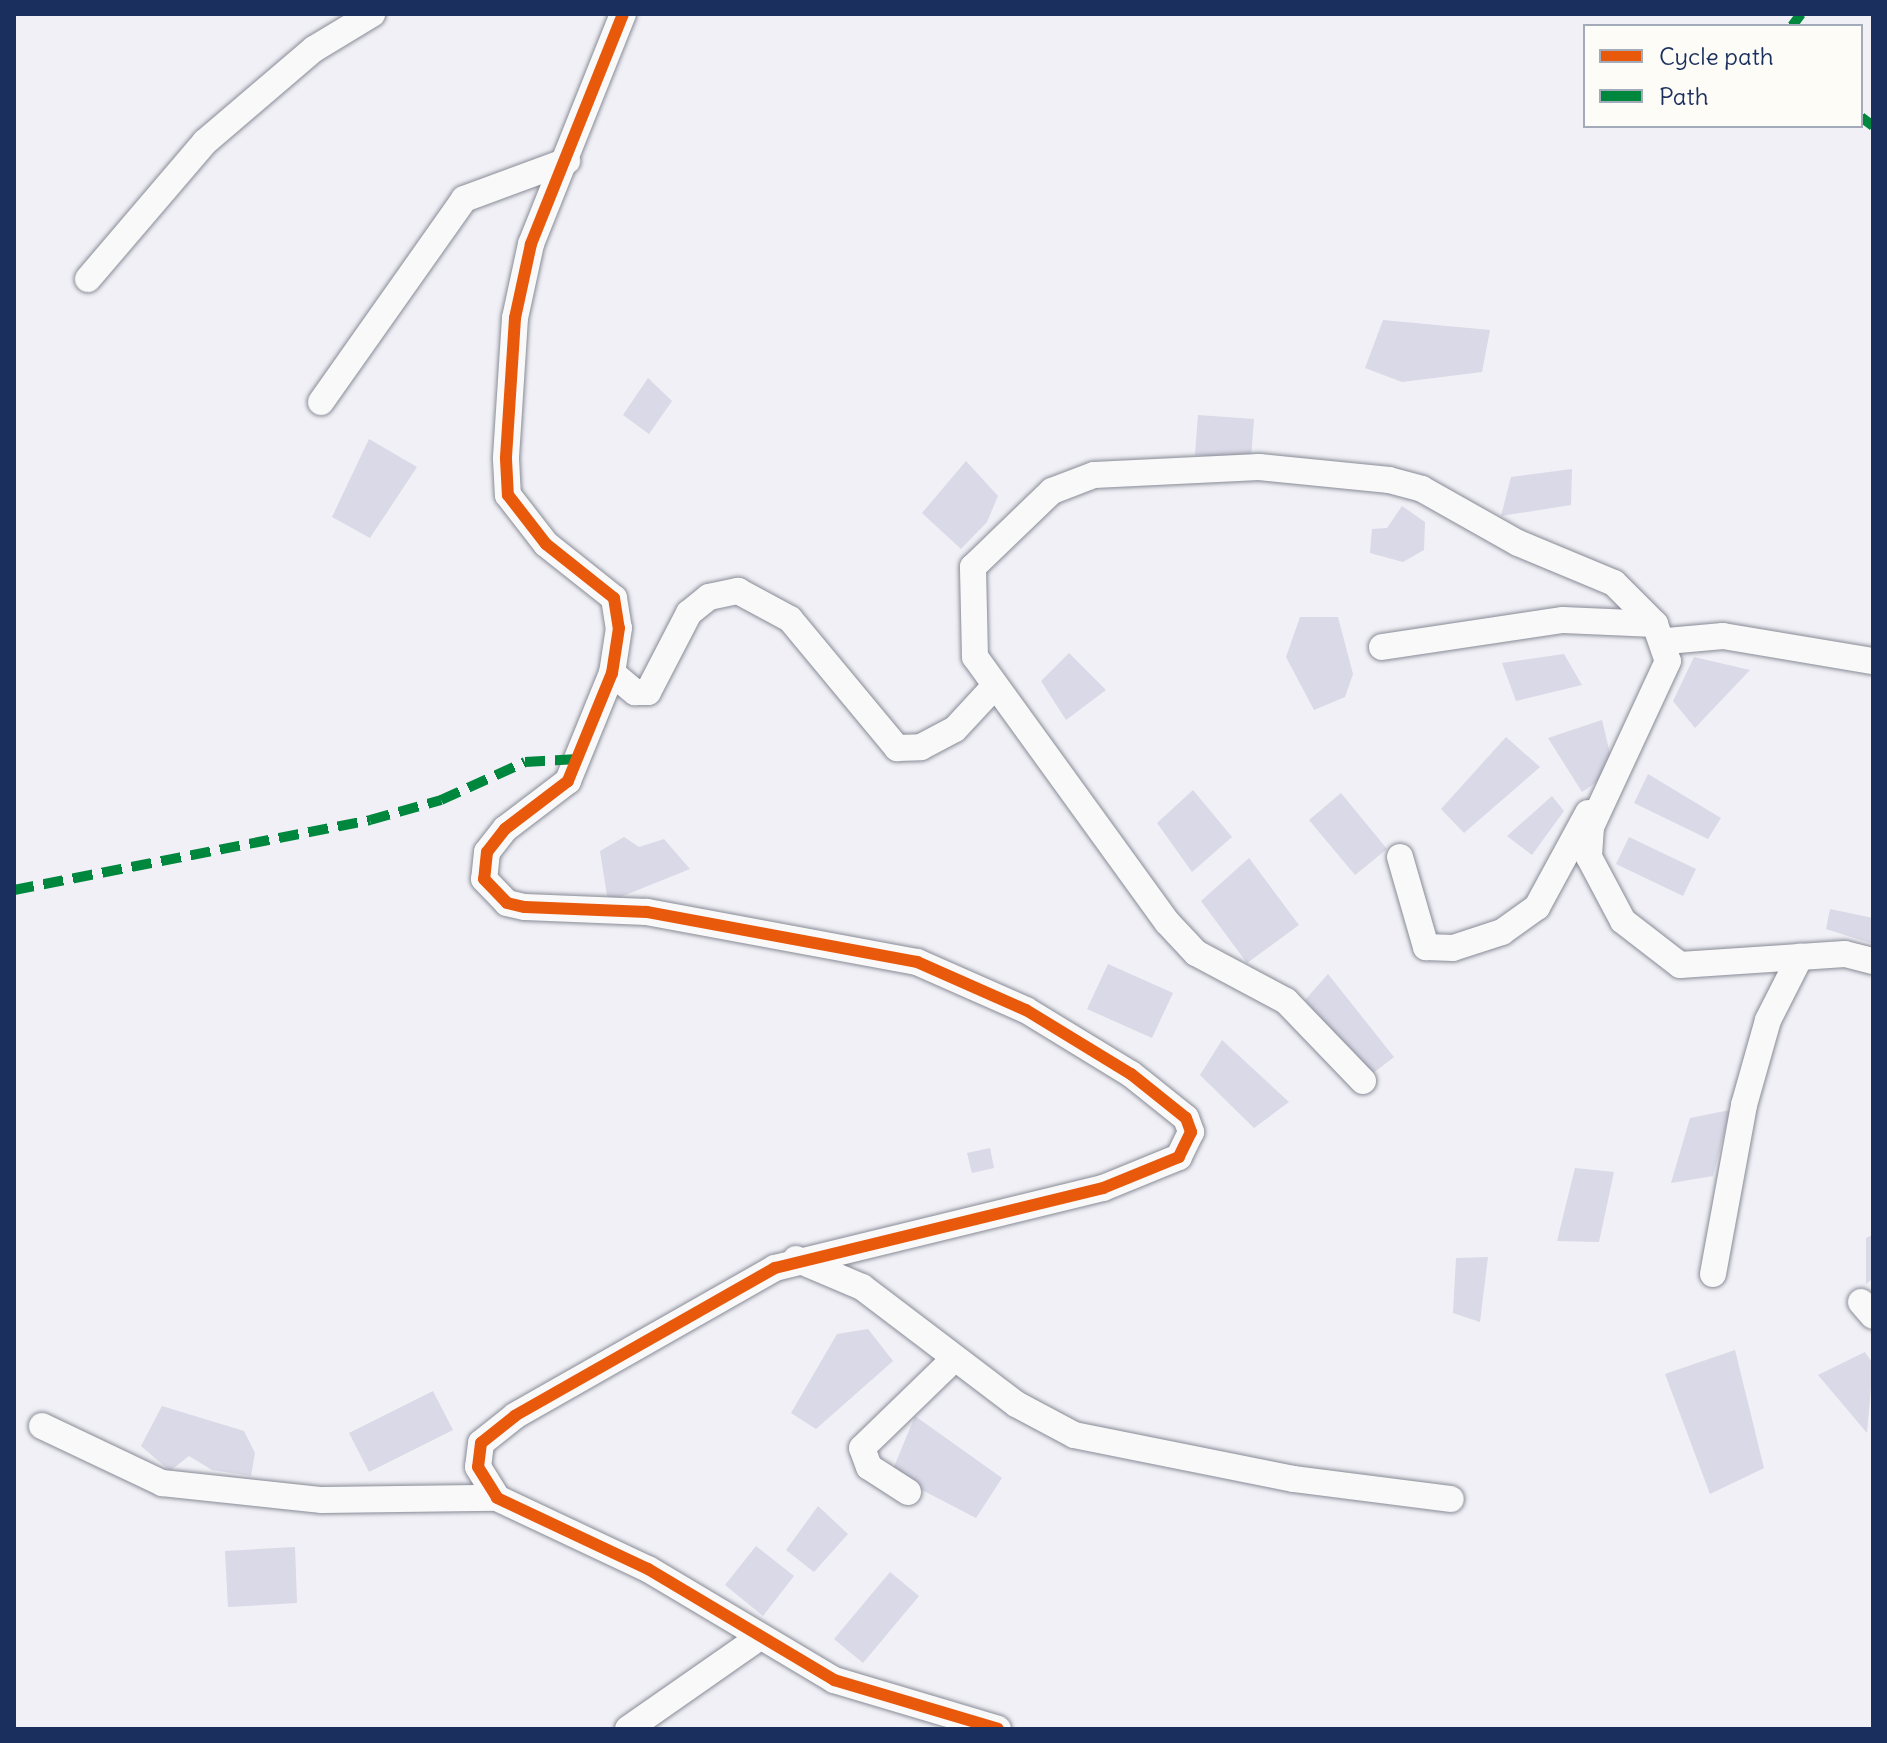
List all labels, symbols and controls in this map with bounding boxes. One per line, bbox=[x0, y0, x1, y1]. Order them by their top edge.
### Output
legend bbox=[1583, 24, 1863, 128]
text: Cycle path bbox=[1659, 41, 1774, 71]
text: Path bbox=[1659, 81, 1709, 111]

